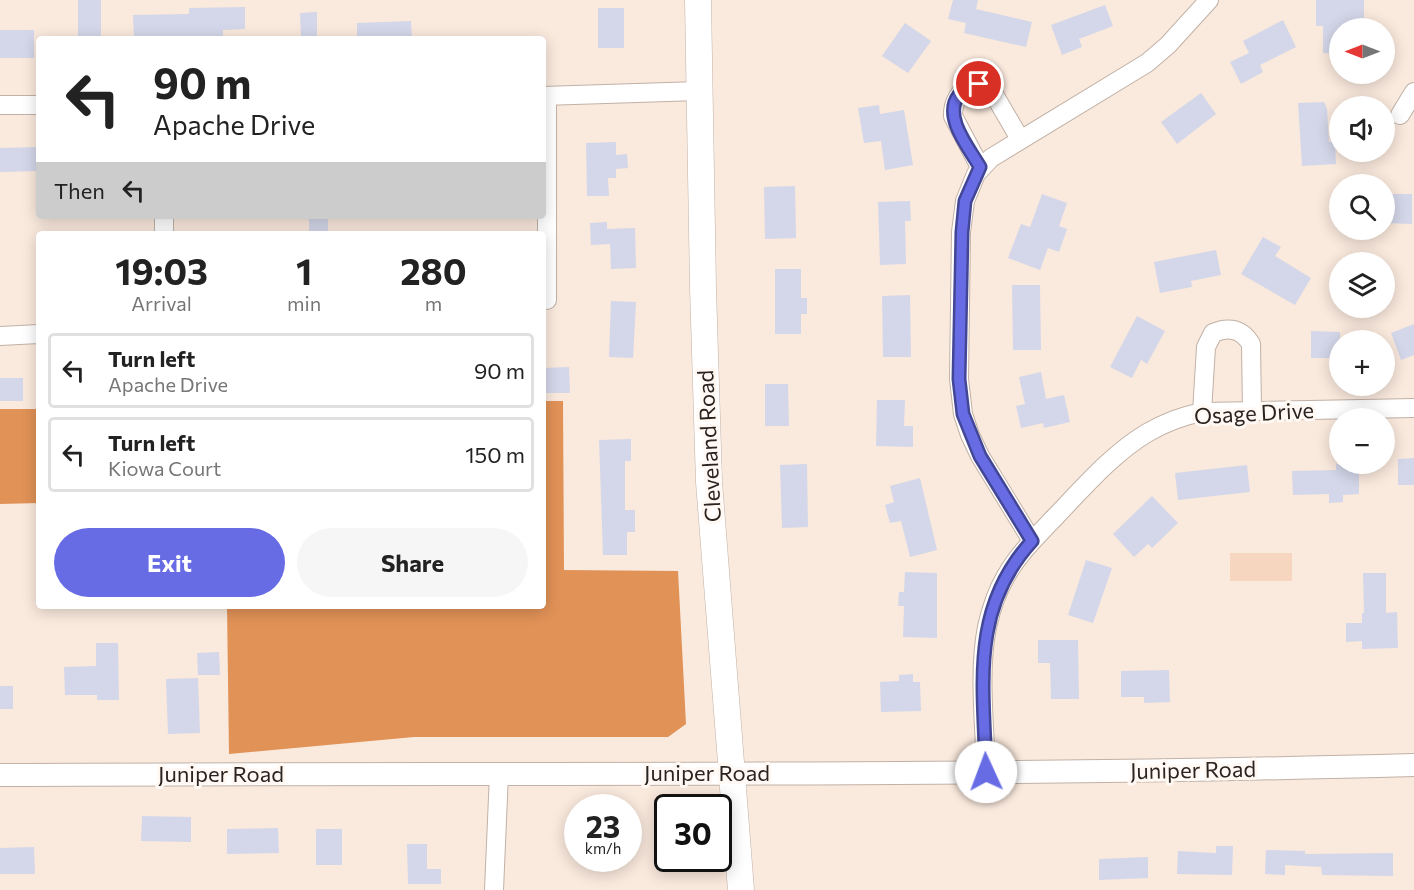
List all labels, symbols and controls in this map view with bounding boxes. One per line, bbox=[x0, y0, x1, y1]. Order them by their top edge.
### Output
north arrow bbox=[1329, 18, 1395, 84]
map controls bbox=[1329, 18, 1395, 474]
text: 90 m bbox=[153, 56, 252, 108]
pin bbox=[953, 58, 1004, 109]
icon: left bbox=[54, 60, 132, 138]
icon: arrive bbox=[962, 67, 995, 100]
button: sound bbox=[1329, 96, 1395, 162]
text: Apache Drive bbox=[153, 108, 315, 141]
icon: left bbox=[117, 174, 150, 207]
button: search bbox=[1329, 174, 1395, 240]
text: Then bbox=[54, 177, 105, 204]
text: 19:03 bbox=[115, 248, 208, 292]
text: 1 bbox=[296, 248, 312, 292]
text: 280 bbox=[400, 248, 467, 292]
button: layers bbox=[1329, 252, 1395, 318]
text: Arrival bbox=[131, 291, 192, 315]
text: min bbox=[287, 291, 321, 315]
text: m bbox=[425, 291, 442, 315]
button: + bbox=[1329, 330, 1395, 396]
text: Turn left bbox=[108, 345, 195, 372]
icon: left bbox=[57, 354, 90, 387]
text: 90 m bbox=[474, 357, 525, 384]
street label: Cleveland Road bbox=[691, 369, 726, 523]
text: Apache Drive bbox=[108, 372, 228, 396]
street label: Osage Drive bbox=[1193, 396, 1315, 429]
button: − bbox=[1329, 408, 1395, 474]
text: Turn left bbox=[108, 429, 195, 456]
icon: left bbox=[57, 438, 90, 471]
text: 150 m bbox=[465, 441, 525, 468]
text: Kiowa Court bbox=[108, 456, 221, 480]
button: Exit bbox=[54, 528, 285, 597]
button: Share bbox=[297, 528, 528, 597]
position arrow bbox=[954, 740, 1018, 804]
street label: Juniper Road bbox=[1130, 755, 1256, 784]
street label: Juniper Road bbox=[644, 759, 770, 786]
street label: Juniper Road bbox=[158, 760, 284, 787]
speed limit sign: 30 bbox=[654, 794, 732, 872]
text: 23 bbox=[586, 807, 620, 844]
text: km/h bbox=[585, 839, 621, 857]

